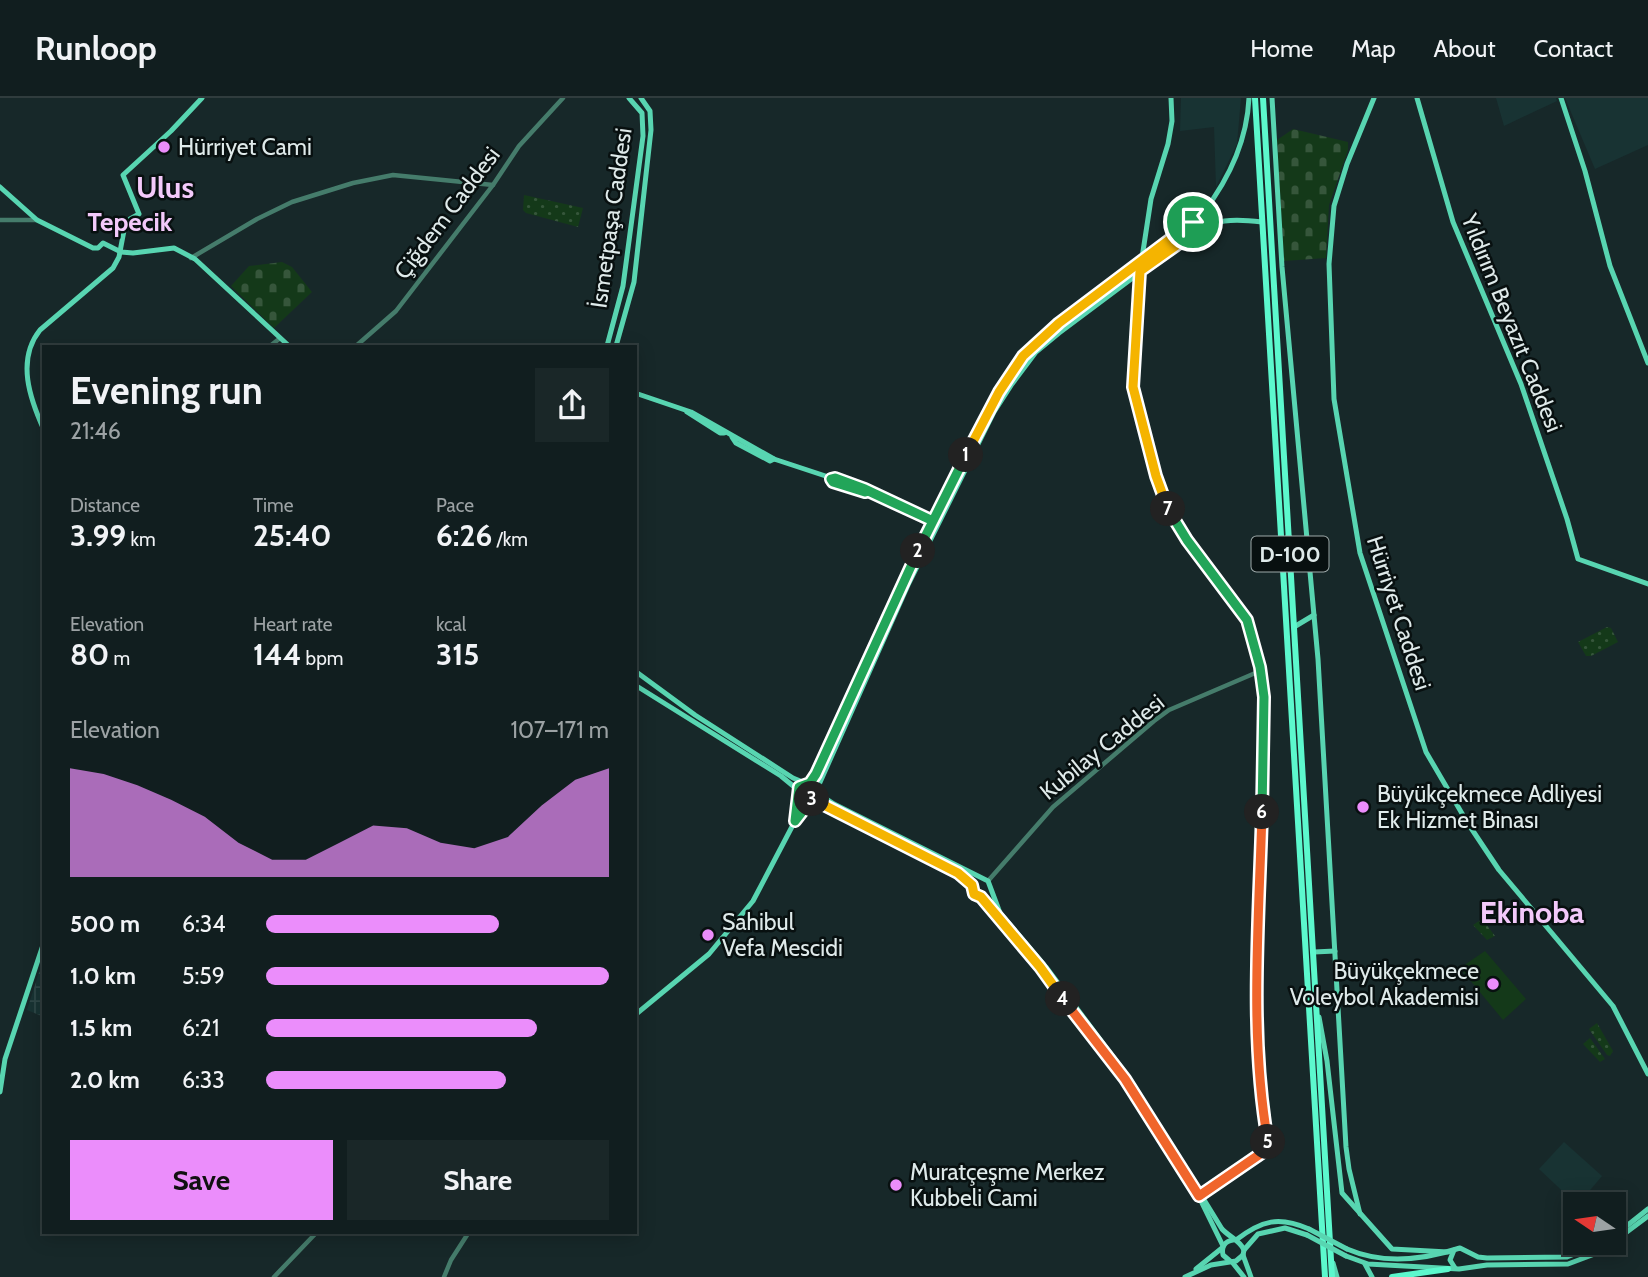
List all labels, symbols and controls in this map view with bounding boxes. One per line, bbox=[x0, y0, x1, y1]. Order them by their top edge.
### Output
text: Runloop bbox=[35, 28, 157, 68]
text: Home bbox=[1250, 34, 1313, 63]
text: Map bbox=[1351, 34, 1396, 63]
text: About bbox=[1434, 34, 1496, 63]
text: Contact bbox=[1534, 34, 1613, 63]
street label: İsmetpaşa Caddesi bbox=[584, 126, 638, 310]
place label: Hürriyet Cami bbox=[178, 133, 312, 161]
marker: Hürriyet Cami bbox=[156, 139, 172, 155]
street label: Çiğdem Caddesi bbox=[388, 141, 506, 285]
district label: Ulus bbox=[136, 169, 194, 206]
pin bbox=[1163, 192, 1223, 252]
icon: arrive bbox=[1174, 203, 1212, 241]
district label: Tepecik bbox=[88, 206, 173, 238]
street label: Yıldırım Beyazıt Caddesi bbox=[1455, 209, 1569, 436]
text: Evening run bbox=[70, 367, 263, 414]
button: share bbox=[535, 368, 609, 442]
text: 21:46 bbox=[70, 417, 121, 445]
pin: 1 bbox=[948, 438, 984, 472]
text: 1 bbox=[962, 443, 969, 466]
pin: 7 bbox=[1150, 492, 1186, 526]
text: Distance bbox=[70, 494, 140, 517]
text: Time bbox=[253, 494, 293, 517]
text: Pace bbox=[436, 494, 474, 517]
text: 7 bbox=[1163, 497, 1172, 520]
text: 3.99 bbox=[70, 517, 126, 554]
text: 25:40 bbox=[253, 517, 331, 554]
text: 6:26 bbox=[436, 517, 492, 554]
text: km bbox=[126, 528, 156, 551]
text: /km bbox=[492, 528, 528, 551]
street label: Hürriyet Caddesi bbox=[1361, 532, 1437, 694]
pin: 2 bbox=[900, 533, 936, 568]
road number: D-100 bbox=[1252, 536, 1328, 572]
text: 2 bbox=[912, 539, 923, 562]
text: Elevation bbox=[70, 613, 144, 636]
text: Heart rate bbox=[253, 613, 333, 636]
text: kcal bbox=[436, 613, 466, 636]
text: 80 bbox=[70, 636, 109, 673]
text: 144 bbox=[253, 636, 301, 673]
text: 315 bbox=[436, 636, 479, 673]
text: m bbox=[109, 647, 130, 670]
text: bpm bbox=[301, 647, 343, 670]
street label: Kubilay Caddesi bbox=[1034, 688, 1170, 806]
text: Elevation bbox=[70, 716, 160, 744]
text: 107–171 m bbox=[510, 716, 609, 744]
place label: Büyükçekmece Adliyesi Ek Hizmet Binası bbox=[1377, 780, 1602, 834]
pin: 3 bbox=[794, 782, 830, 816]
text: 3 bbox=[806, 787, 817, 810]
pin: 6 bbox=[1244, 794, 1280, 830]
marker: Büyükçekmece Adliyesi Ek Hizmet Binası bbox=[1355, 799, 1371, 815]
text: 6 bbox=[1256, 800, 1267, 823]
district label: Ekinoba bbox=[1480, 894, 1584, 931]
place label: Sahibul Vefa Mescidi bbox=[722, 908, 843, 962]
text: 500 m bbox=[70, 910, 140, 938]
text: 6:34 bbox=[182, 910, 226, 938]
marker: Sahibul Vefa Mescidi bbox=[700, 927, 716, 943]
place label: Büyükçekmece Voleybol Akademisi bbox=[1290, 957, 1479, 1011]
text: 1.0 km bbox=[70, 962, 136, 990]
text: 5:59 bbox=[182, 962, 225, 990]
marker: Büyükçekmece Voleybol Akademisi bbox=[1485, 976, 1501, 992]
pin: 4 bbox=[1046, 982, 1080, 1016]
text: 4 bbox=[1057, 987, 1068, 1010]
text: 1.5 km bbox=[70, 1014, 132, 1042]
text: 6:21 bbox=[182, 1014, 219, 1042]
text: 2.0 km bbox=[70, 1066, 140, 1094]
text: 6:33 bbox=[182, 1066, 225, 1094]
pin: 5 bbox=[1250, 1124, 1286, 1160]
text: 5 bbox=[1262, 1130, 1273, 1153]
button: Save bbox=[70, 1140, 333, 1220]
button: Share bbox=[347, 1140, 609, 1220]
place label: Muratçeşme Merkez Kubbeli Cami bbox=[910, 1158, 1105, 1212]
marker: Muratçeşme Merkez Kubbeli Cami bbox=[888, 1177, 904, 1193]
north arrow bbox=[1563, 1192, 1626, 1255]
map controls bbox=[1563, 1192, 1626, 1255]

